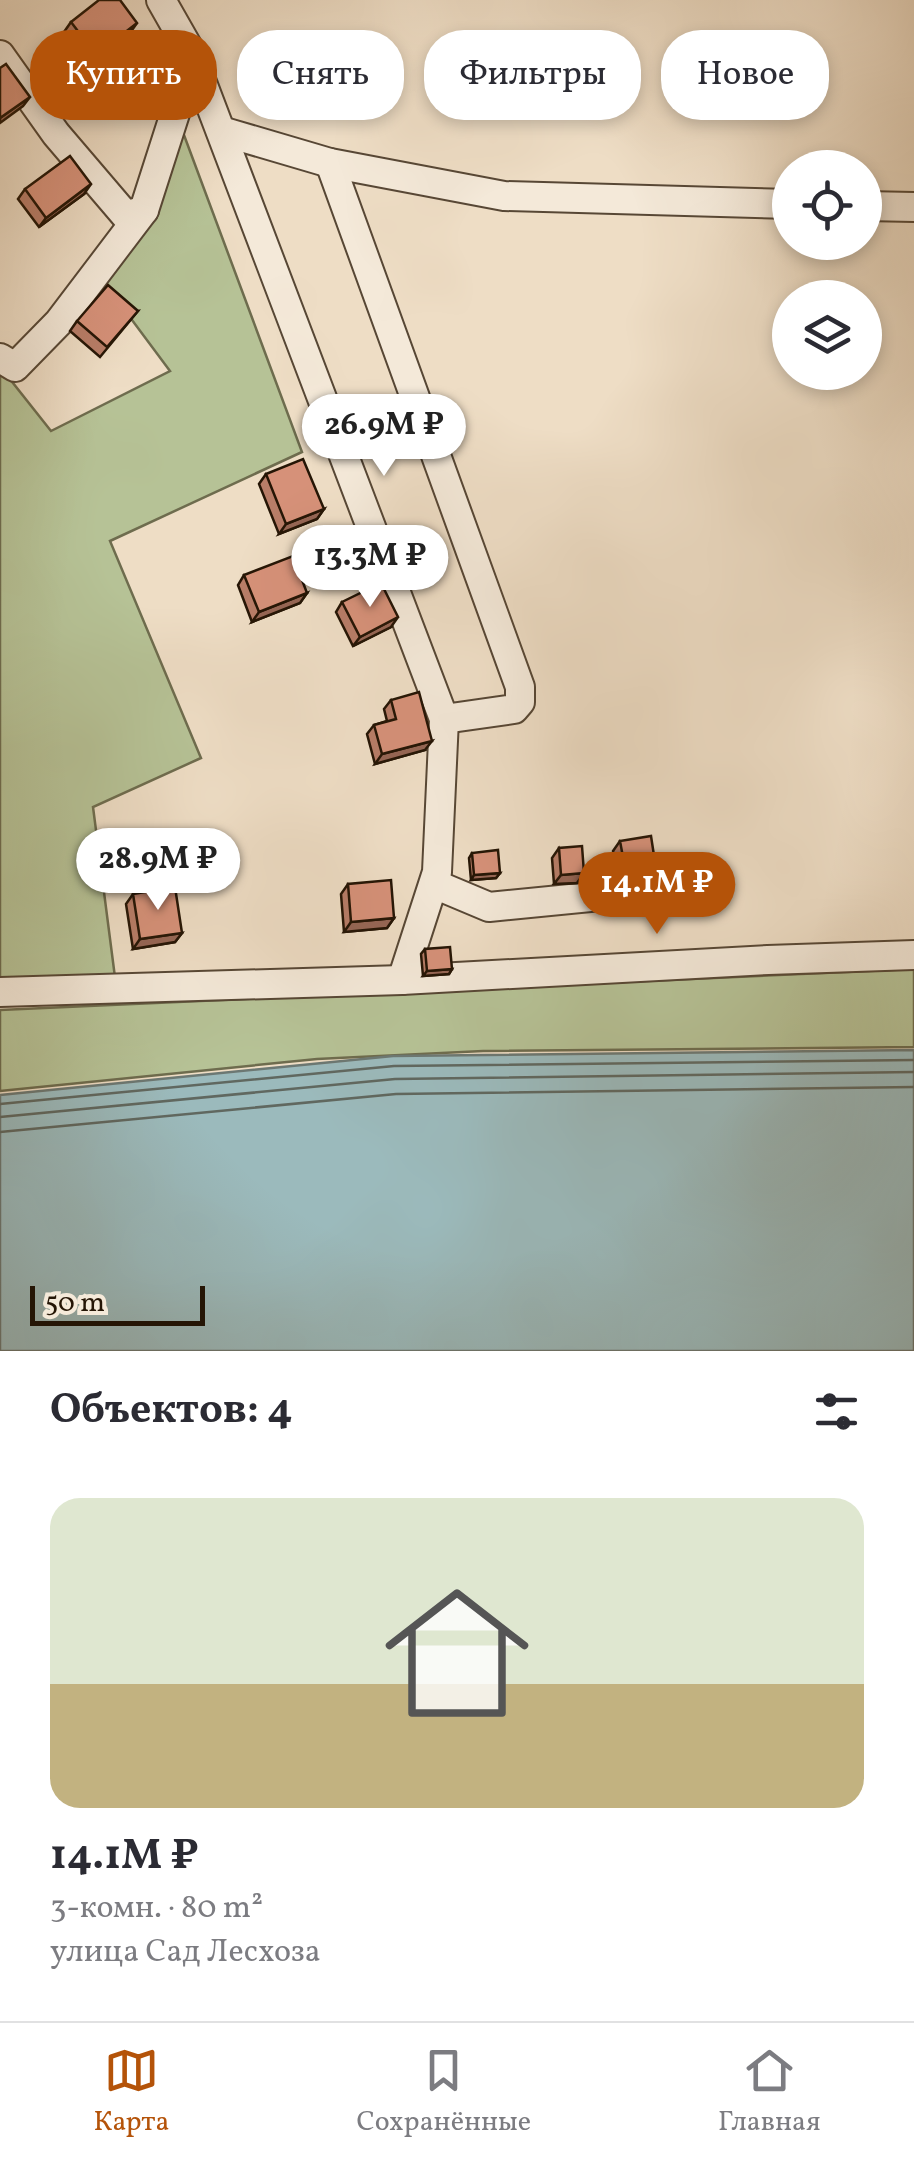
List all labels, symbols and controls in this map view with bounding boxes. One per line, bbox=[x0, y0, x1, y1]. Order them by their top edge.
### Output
chip: Купить bbox=[30, 30, 217, 120]
chip: Снять bbox=[237, 30, 404, 120]
chip: Фильтры bbox=[424, 30, 641, 120]
chip: Новое bbox=[661, 30, 829, 120]
map controls bbox=[772, 150, 882, 390]
button: locate bbox=[772, 150, 882, 260]
button: layers bbox=[772, 280, 882, 390]
pin: 26.9M ₽ bbox=[292, 394, 476, 479]
text: 26.9M ₽ bbox=[324, 404, 444, 448]
pin: 13.3M ₽ bbox=[278, 525, 462, 610]
text: 13.3M ₽ bbox=[313, 535, 427, 579]
pin: 28.9M ₽ bbox=[66, 828, 250, 913]
text: 28.9M ₽ bbox=[98, 838, 218, 882]
pin: 14.1M ₽ bbox=[565, 852, 749, 937]
text: 14.1M ₽ bbox=[600, 862, 714, 906]
scale bar bbox=[30, 1281, 205, 1326]
text: 50 m bbox=[45, 1284, 105, 1323]
text: Объектов: 4 bbox=[50, 1382, 293, 1441]
icon: filters bbox=[809, 1384, 864, 1439]
icon: home bbox=[367, 1563, 547, 1743]
text: 14.1M ₽ bbox=[50, 1828, 199, 1887]
text: 3-комн. · 80 m² bbox=[50, 1887, 263, 1931]
text: улица Сад Лесхоза bbox=[50, 1931, 321, 1975]
tab: Карта bbox=[93, 2043, 169, 2142]
tab: Сохранённые bbox=[356, 2043, 531, 2142]
tab: Главная bbox=[718, 2043, 821, 2142]

